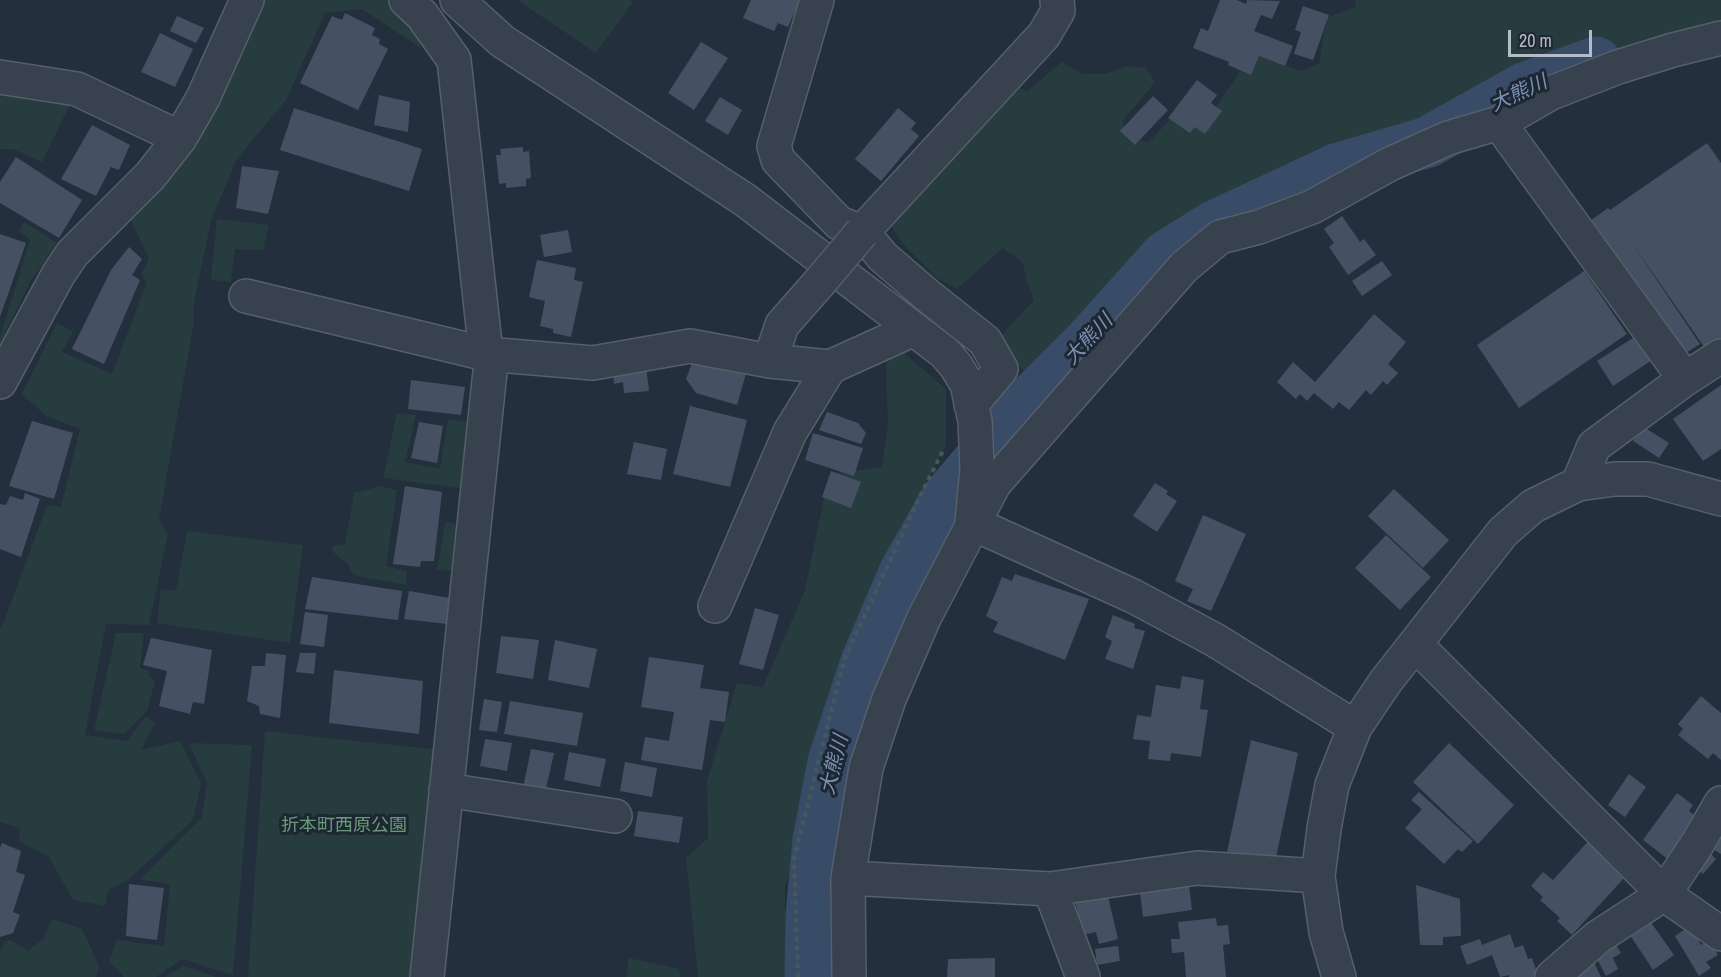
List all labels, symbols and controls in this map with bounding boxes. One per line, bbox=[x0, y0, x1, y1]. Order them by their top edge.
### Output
scale bar bbox=[1511, 18, 1595, 56]
text: 20 m bbox=[1519, 28, 1552, 53]
water label: 大熊川 bbox=[1487, 70, 1551, 118]
water label: 大熊川 bbox=[1060, 310, 1118, 370]
water label: 大熊川 bbox=[816, 733, 854, 797]
park label: 折本町西原公園 bbox=[281, 815, 407, 837]

